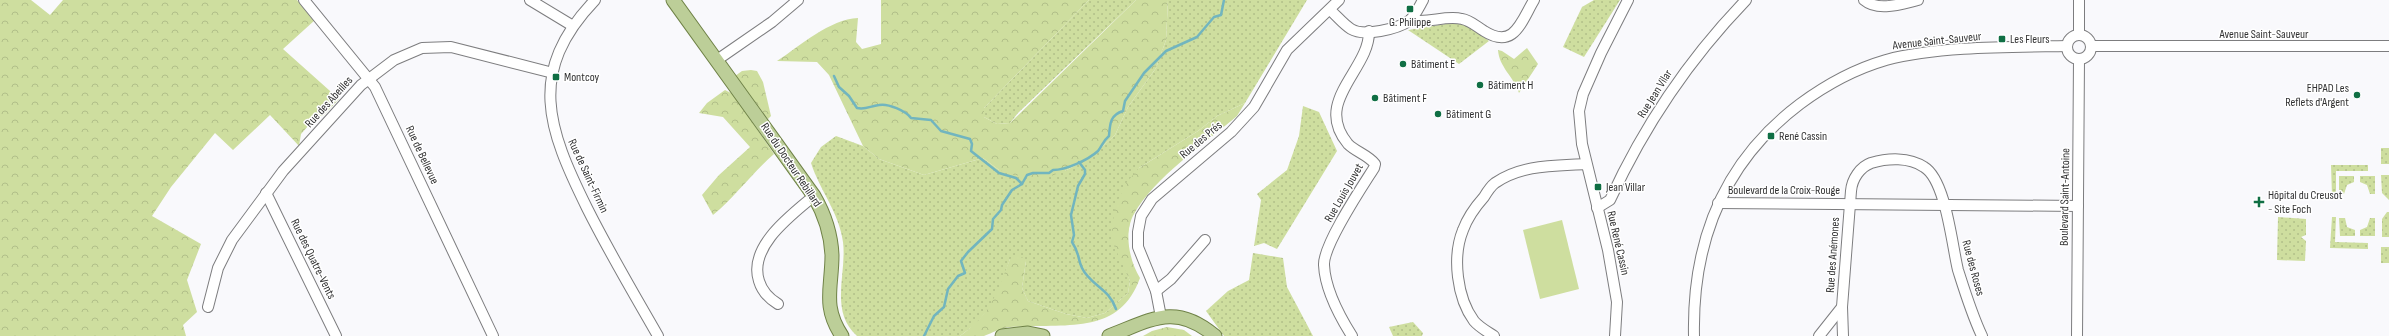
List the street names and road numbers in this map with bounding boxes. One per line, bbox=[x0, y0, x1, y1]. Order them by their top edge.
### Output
street label: Avenue Saint-Sauveur bbox=[2218, 27, 2309, 42]
street label: Avenue Saint-Sauveur bbox=[1891, 29, 1983, 53]
street label: Rue Jean Vilar bbox=[1634, 67, 1676, 121]
street label: Rue des Abeilles bbox=[302, 73, 356, 131]
street label: Rue des Prés bbox=[1177, 118, 1225, 162]
street label: Rue du Docteur Rebillard bbox=[757, 120, 825, 210]
street label: Rue de Bellevue bbox=[402, 123, 442, 187]
street label: Rue de Saint-Firmin bbox=[564, 137, 612, 215]
street label: Boulevard Saint-Antoine bbox=[2057, 148, 2073, 246]
street label: Rue Louis Jouvet bbox=[1321, 161, 1367, 225]
street label: Boulevard de la Croix-Rouge bbox=[1728, 183, 1840, 198]
street label: Rue René Cassin bbox=[1603, 209, 1633, 277]
street label: Rue des Quatre-Vents bbox=[287, 216, 339, 302]
street label: Rue des Anémones bbox=[1823, 217, 1843, 293]
street label: Rue des Roses bbox=[1958, 238, 1988, 298]

